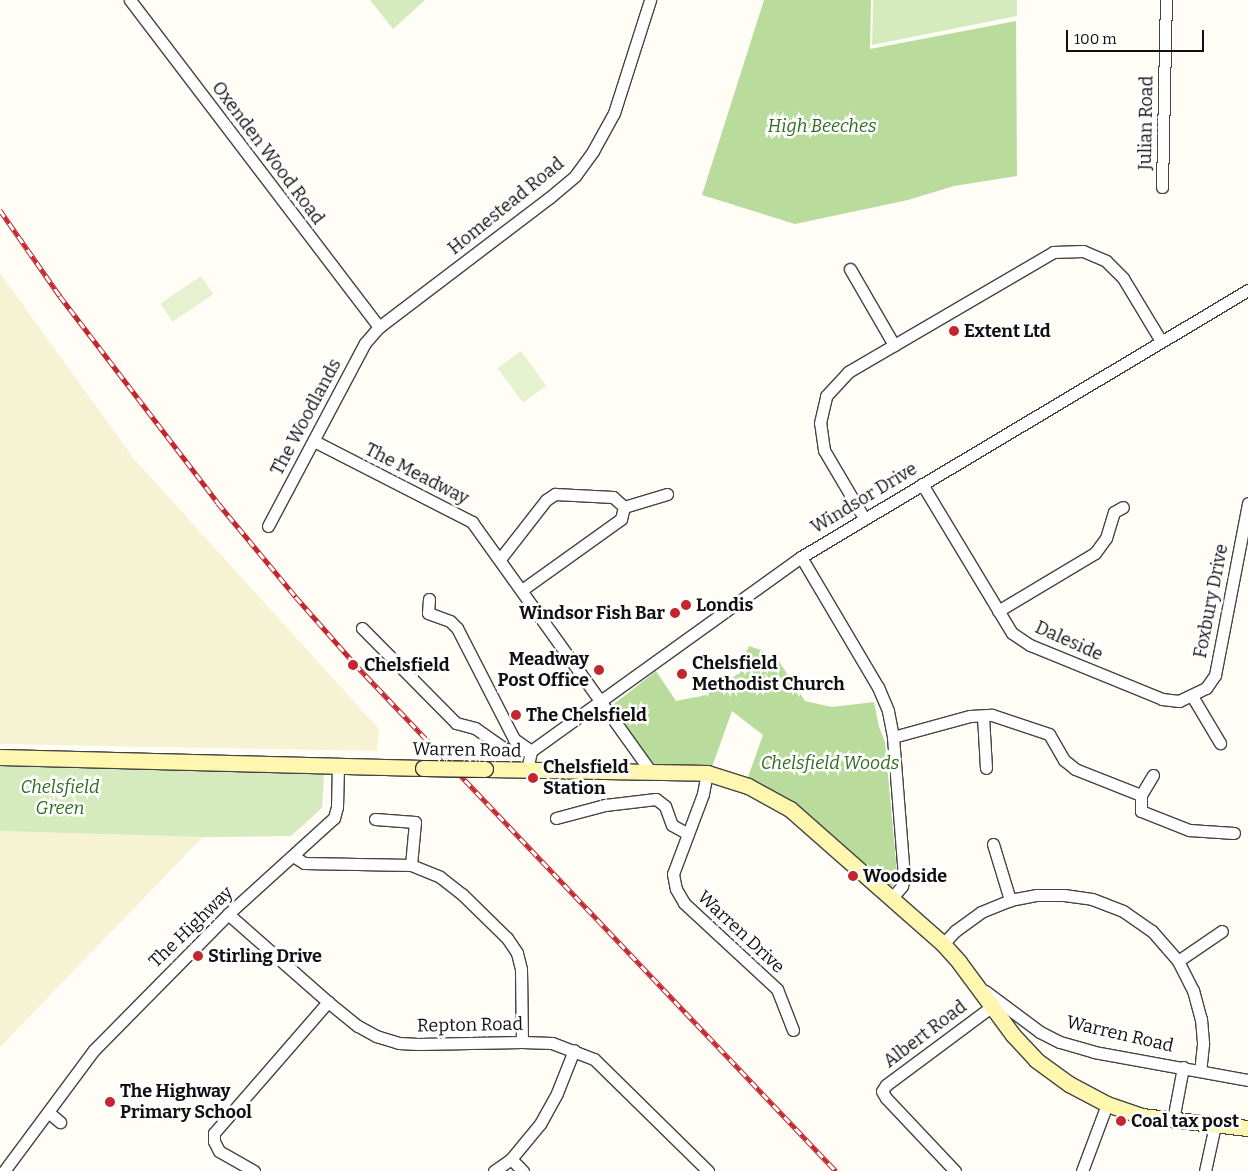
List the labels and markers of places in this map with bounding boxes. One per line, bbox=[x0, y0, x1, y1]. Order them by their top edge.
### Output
place label: Extent Ltd bbox=[964, 320, 1051, 342]
marker: Extent Ltd bbox=[948, 325, 960, 337]
place label: Londis bbox=[696, 594, 753, 616]
marker: Londis bbox=[680, 599, 692, 611]
place label: Windsor Fish Bar bbox=[519, 602, 665, 624]
marker: Windsor Fish Bar bbox=[669, 607, 681, 619]
place label: Meadway Post Office bbox=[497, 649, 589, 692]
place label: Chelsfield Methodist Church bbox=[692, 653, 845, 696]
place label: Chelsfield bbox=[364, 654, 450, 676]
marker: Chelsfield bbox=[346, 658, 360, 672]
marker: Meadway Post Office bbox=[593, 664, 605, 676]
marker: Chelsfield Methodist Church bbox=[676, 668, 688, 680]
place label: The Chelsfield bbox=[526, 704, 647, 726]
marker: The Chelsfield bbox=[510, 709, 522, 721]
place label: Chelsfield Station bbox=[543, 757, 629, 800]
marker: Chelsfield Station bbox=[527, 772, 539, 784]
place label: Woodside bbox=[863, 865, 947, 887]
marker: Woodside bbox=[847, 870, 859, 882]
place label: Stirling Drive bbox=[208, 945, 322, 967]
marker: Stirling Drive bbox=[192, 950, 204, 962]
place label: The Highway Primary School bbox=[120, 1081, 252, 1124]
marker: The Highway Primary School bbox=[104, 1096, 116, 1108]
place label: Coal tax post bbox=[1131, 1110, 1239, 1132]
marker: Coal tax post bbox=[1115, 1115, 1127, 1127]

